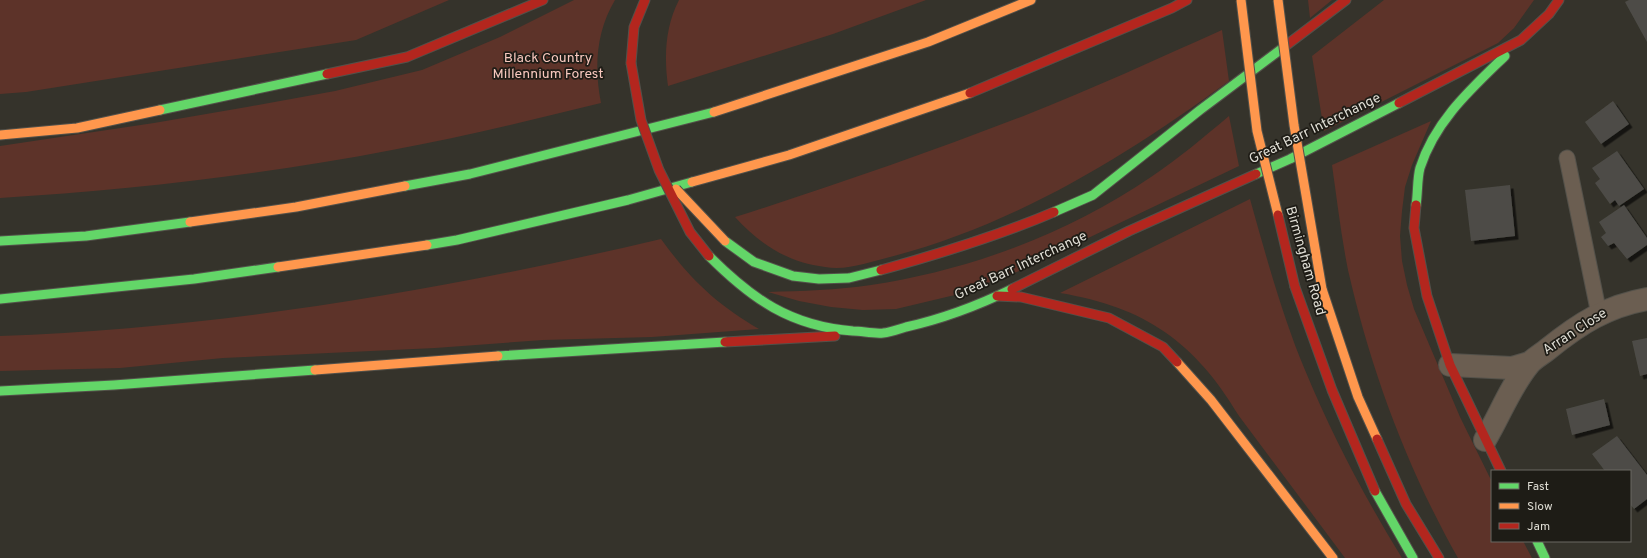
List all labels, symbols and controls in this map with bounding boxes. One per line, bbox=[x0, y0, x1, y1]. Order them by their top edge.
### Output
park label: Black Country Millennium Forest bbox=[492, 50, 604, 83]
street label: Great Barr Interchange bbox=[1246, 90, 1384, 168]
street label: Birmingham Road bbox=[1281, 205, 1329, 317]
street label: Great Barr Interchange bbox=[952, 228, 1090, 304]
street label: Arran Close bbox=[1540, 305, 1610, 359]
legend bbox=[1491, 470, 1631, 542]
text: Fast bbox=[1527, 479, 1549, 495]
text: Slow bbox=[1527, 499, 1553, 515]
text: Jam bbox=[1527, 519, 1550, 535]

